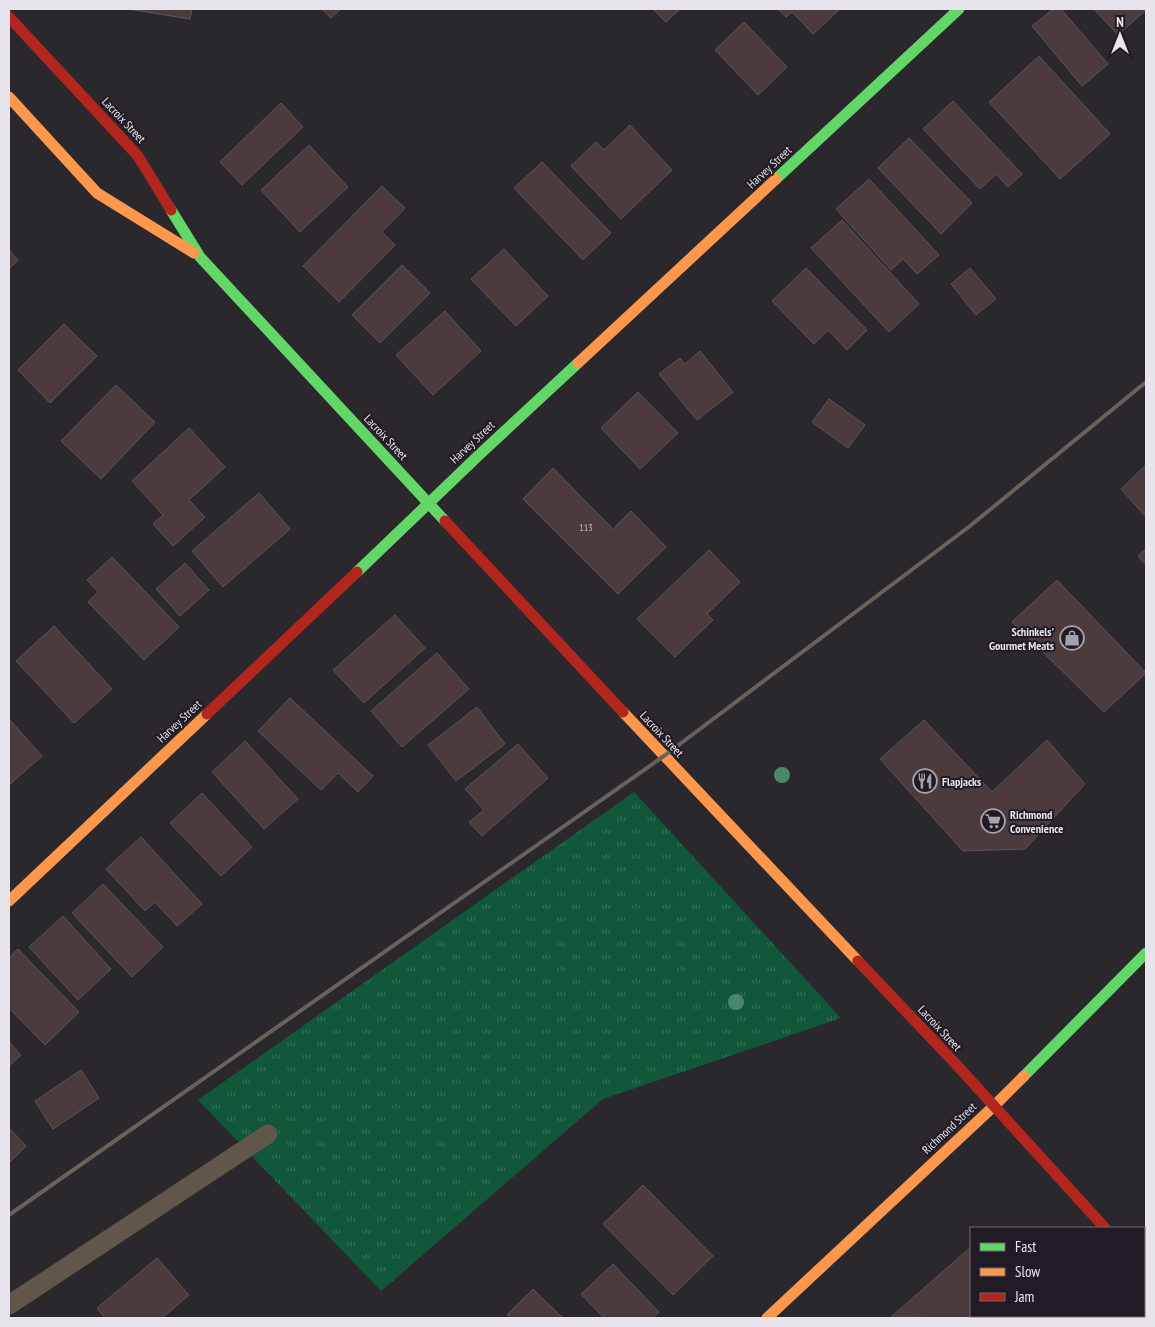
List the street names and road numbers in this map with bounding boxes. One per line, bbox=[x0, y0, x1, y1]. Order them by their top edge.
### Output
street label: Lacroix Street bbox=[99, 94, 149, 146]
street label: Harvey Street bbox=[744, 142, 795, 191]
street label: Lacroix Street bbox=[361, 411, 411, 463]
street label: Harvey Street bbox=[447, 417, 498, 466]
street label: Harvey Street bbox=[154, 696, 205, 745]
street label: Lacroix Street bbox=[637, 708, 687, 760]
street label: Lacroix Street bbox=[915, 1002, 965, 1054]
street label: Richmond Street bbox=[919, 1099, 980, 1157]

